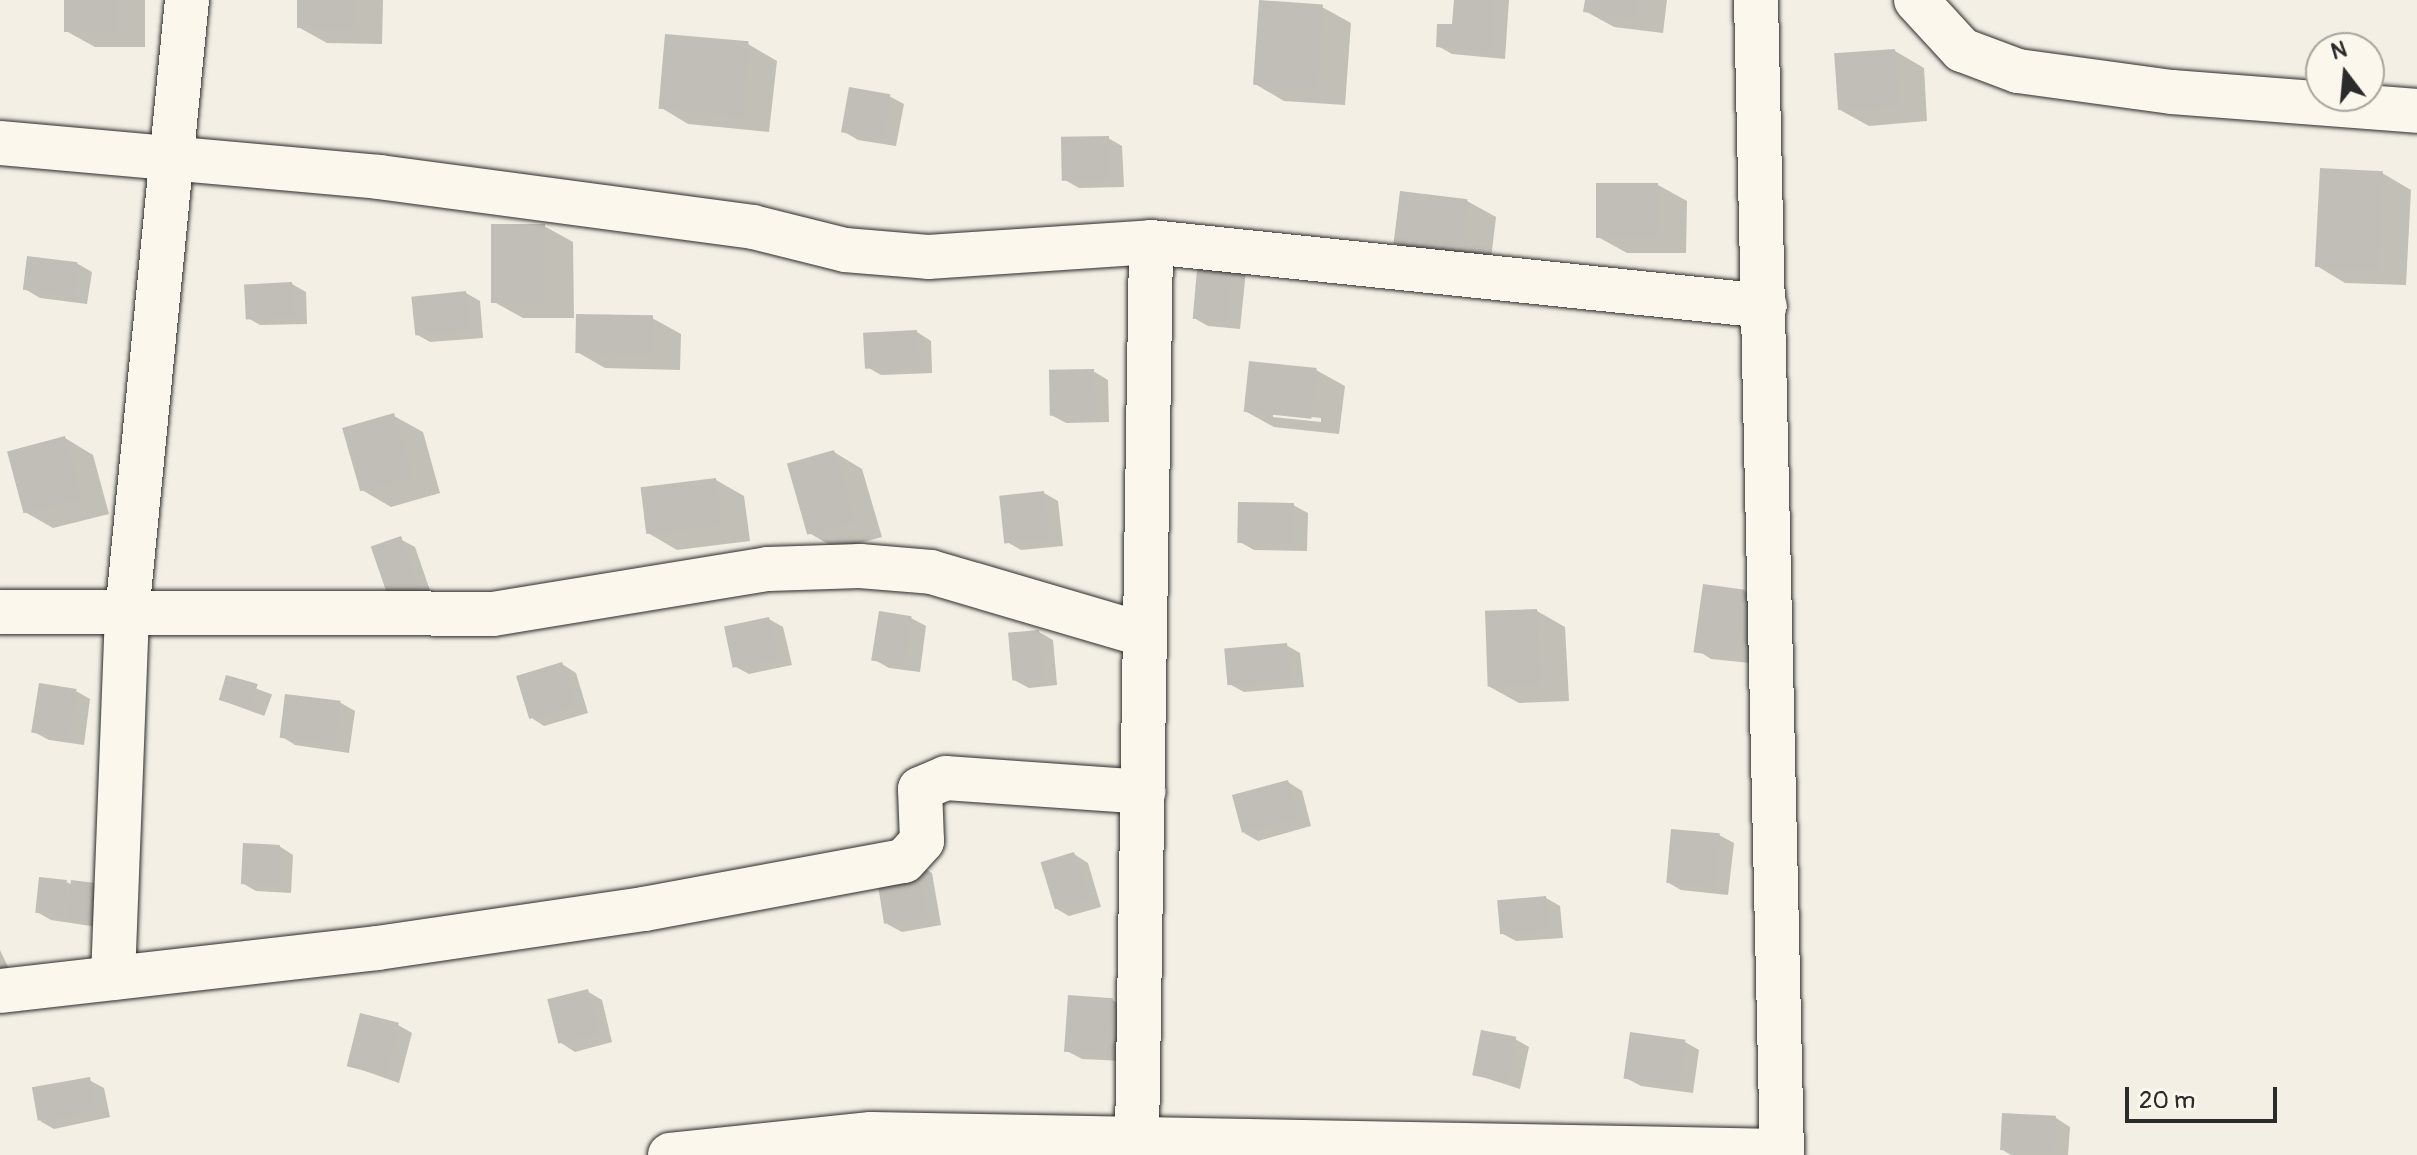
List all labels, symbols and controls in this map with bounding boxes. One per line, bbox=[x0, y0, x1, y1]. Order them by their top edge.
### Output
north arrow bbox=[2305, 32, 2385, 112]
text: N bbox=[2328, 35, 2350, 66]
scale bar bbox=[2129, 1071, 2281, 1121]
text: 20 m bbox=[2139, 1086, 2195, 1115]

